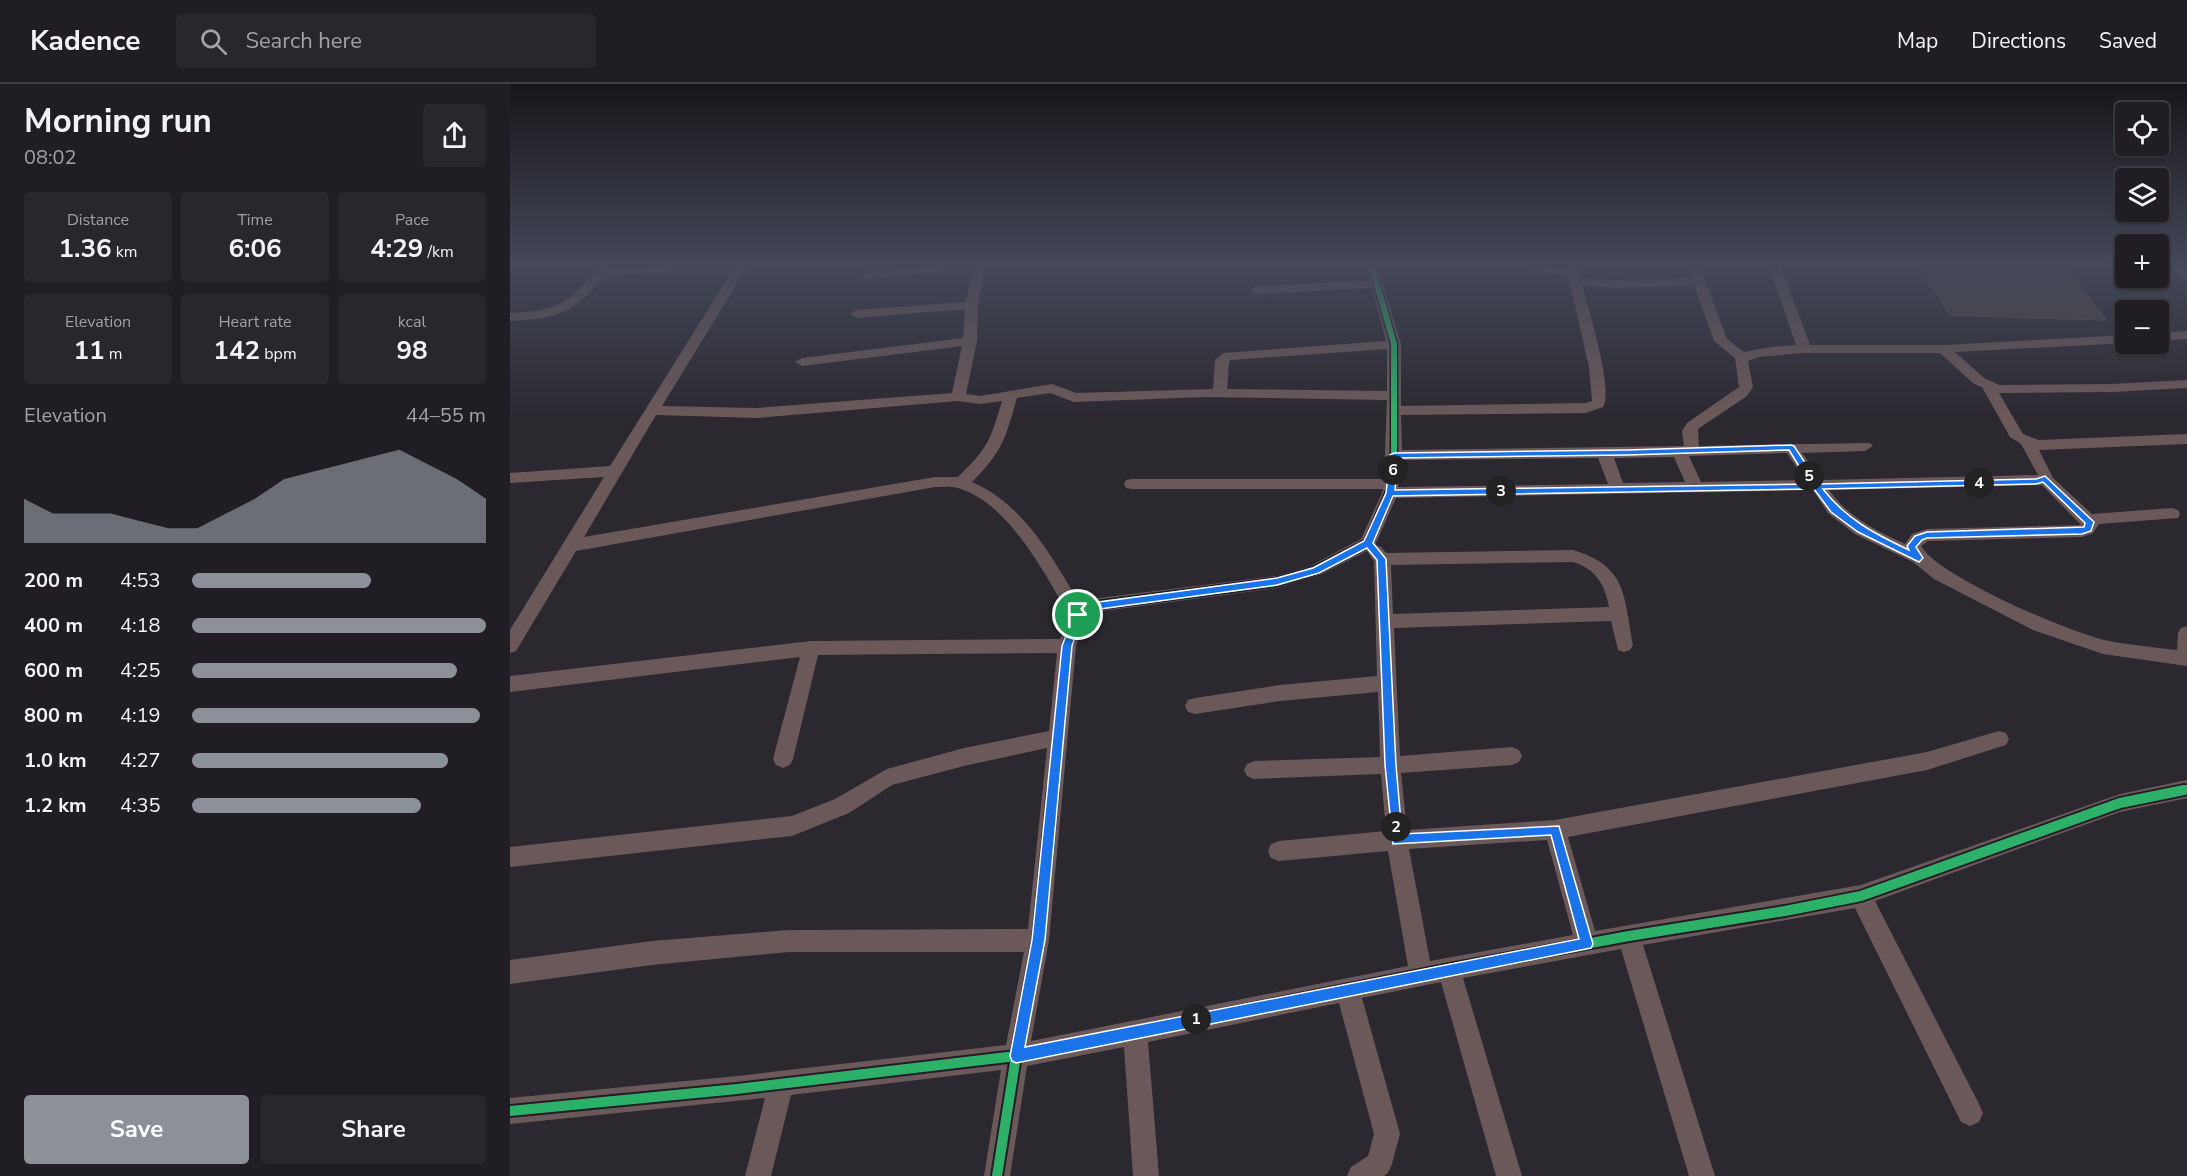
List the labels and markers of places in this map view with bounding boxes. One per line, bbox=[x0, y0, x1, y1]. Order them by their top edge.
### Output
pin: 6 bbox=[1378, 455, 1408, 485]
pin: 5 bbox=[1794, 461, 1824, 491]
pin: 4 bbox=[1964, 468, 1994, 498]
pin: 3 bbox=[1486, 476, 1516, 506]
pin bbox=[1052, 589, 1103, 640]
pin: 2 bbox=[1381, 812, 1411, 842]
pin: 1 bbox=[1181, 1004, 1211, 1034]

